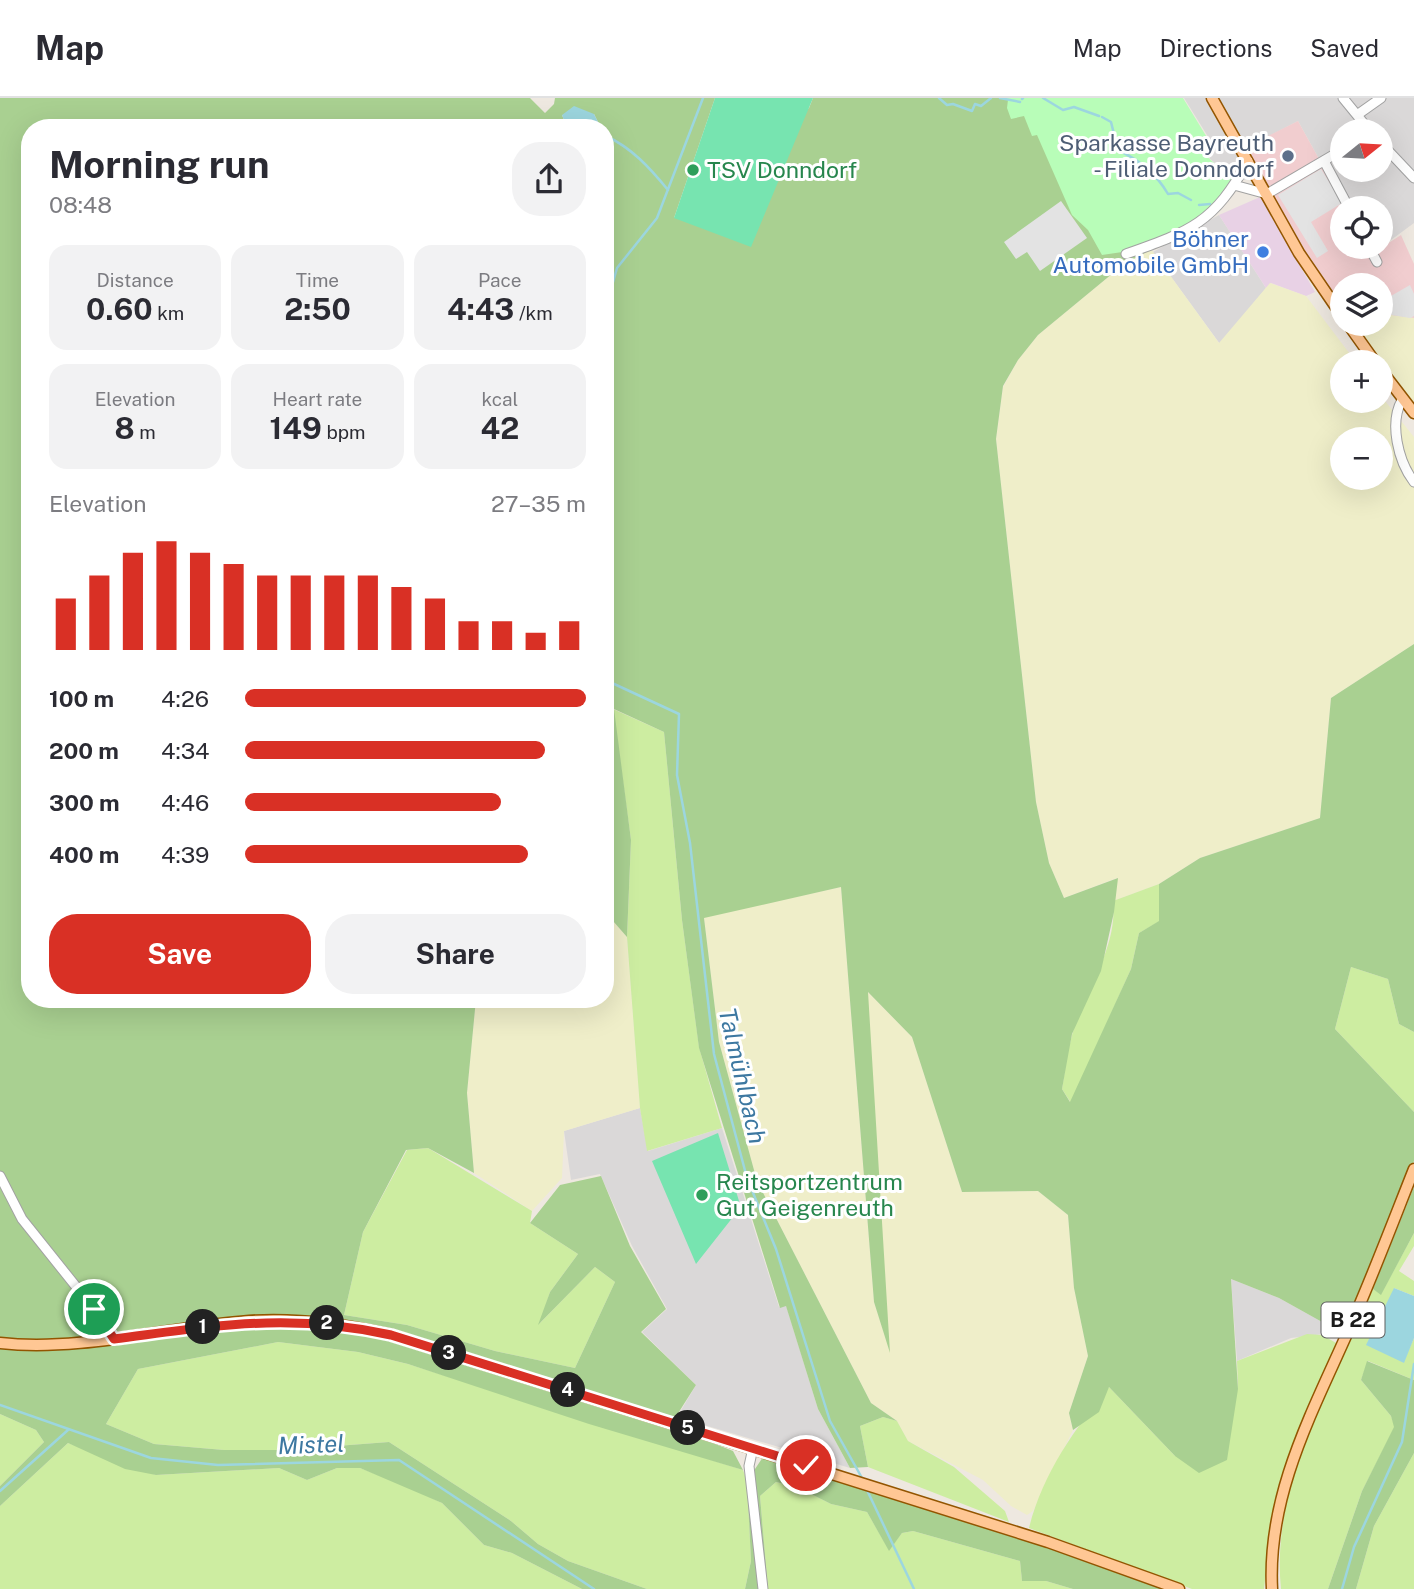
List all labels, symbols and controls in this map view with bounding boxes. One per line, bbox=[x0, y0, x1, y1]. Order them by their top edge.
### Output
text: Map bbox=[35, 29, 104, 67]
text: Map bbox=[1073, 34, 1122, 62]
text: Directions bbox=[1160, 34, 1272, 62]
text: Saved bbox=[1310, 34, 1379, 62]
north arrow bbox=[1330, 119, 1393, 182]
map controls bbox=[1330, 119, 1393, 490]
place label: Sparkasse Bayreuth - Filiale Donndorf bbox=[1059, 129, 1274, 182]
text: Morning run bbox=[49, 142, 270, 187]
button: share bbox=[512, 142, 586, 216]
marker: Sparkasse Bayreuth - Filiale Donndorf bbox=[1280, 148, 1296, 164]
place label: TSV Donndorf bbox=[707, 156, 857, 183]
marker: TSV Donndorf bbox=[685, 162, 701, 178]
text: 08:48 bbox=[49, 191, 112, 218]
button: locate bbox=[1330, 196, 1393, 259]
place label: Böhner Automobile GmbH bbox=[1053, 225, 1249, 278]
marker: Böhner Automobile GmbH bbox=[1255, 244, 1271, 260]
text: Distance bbox=[97, 269, 174, 291]
text: Time bbox=[296, 269, 339, 291]
text: Pace bbox=[478, 269, 522, 291]
button: layers bbox=[1330, 273, 1393, 336]
text: 0.60 bbox=[86, 291, 153, 327]
text: 2:50 bbox=[284, 291, 351, 327]
text: 4:43 bbox=[447, 291, 514, 327]
text: km bbox=[153, 302, 184, 324]
text: /km bbox=[514, 302, 553, 324]
button: + bbox=[1330, 350, 1393, 413]
text: Elevation bbox=[95, 388, 175, 410]
text: Heart rate bbox=[273, 388, 362, 410]
text: kcal bbox=[481, 388, 518, 410]
text: 8 bbox=[115, 410, 135, 446]
text: 149 bbox=[269, 410, 322, 446]
text: 42 bbox=[480, 410, 519, 446]
text: m bbox=[135, 421, 156, 443]
text: bpm bbox=[322, 421, 365, 443]
button: − bbox=[1330, 427, 1393, 490]
text: Elevation bbox=[49, 490, 147, 517]
text: 27–35 m bbox=[491, 490, 586, 517]
text: 100 m bbox=[49, 685, 114, 712]
text: 4:26 bbox=[161, 685, 209, 712]
text: 200 m bbox=[49, 737, 119, 764]
text: 4:34 bbox=[161, 737, 210, 764]
text: 300 m bbox=[49, 789, 120, 816]
text: 4:46 bbox=[161, 789, 209, 816]
text: 400 m bbox=[49, 841, 119, 868]
text: 4:39 bbox=[161, 841, 209, 868]
button: Save bbox=[49, 914, 311, 994]
button: Share bbox=[325, 914, 586, 994]
water label: Talmühlbach bbox=[714, 1005, 772, 1146]
place label: Reitsportzentrum Gut Geigenreuth bbox=[716, 1168, 903, 1221]
marker: Reitsportzentrum Gut Geigenreuth bbox=[694, 1187, 710, 1203]
pin bbox=[64, 1279, 124, 1339]
icon: arrive bbox=[75, 1290, 113, 1328]
road number: B 22 bbox=[1322, 1302, 1384, 1338]
pin: 2 bbox=[310, 1306, 344, 1340]
pin: 1 bbox=[186, 1310, 220, 1344]
text: 2 bbox=[320, 1311, 333, 1333]
text: 1 bbox=[198, 1315, 207, 1337]
pin: 3 bbox=[432, 1336, 466, 1370]
text: 3 bbox=[442, 1341, 455, 1363]
pin: 4 bbox=[550, 1372, 586, 1408]
text: 4 bbox=[561, 1378, 574, 1400]
pin: 5 bbox=[670, 1410, 706, 1446]
text: 5 bbox=[681, 1416, 694, 1438]
water label: Mistel bbox=[277, 1429, 345, 1459]
pin bbox=[776, 1435, 836, 1495]
icon: check bbox=[787, 1446, 825, 1484]

